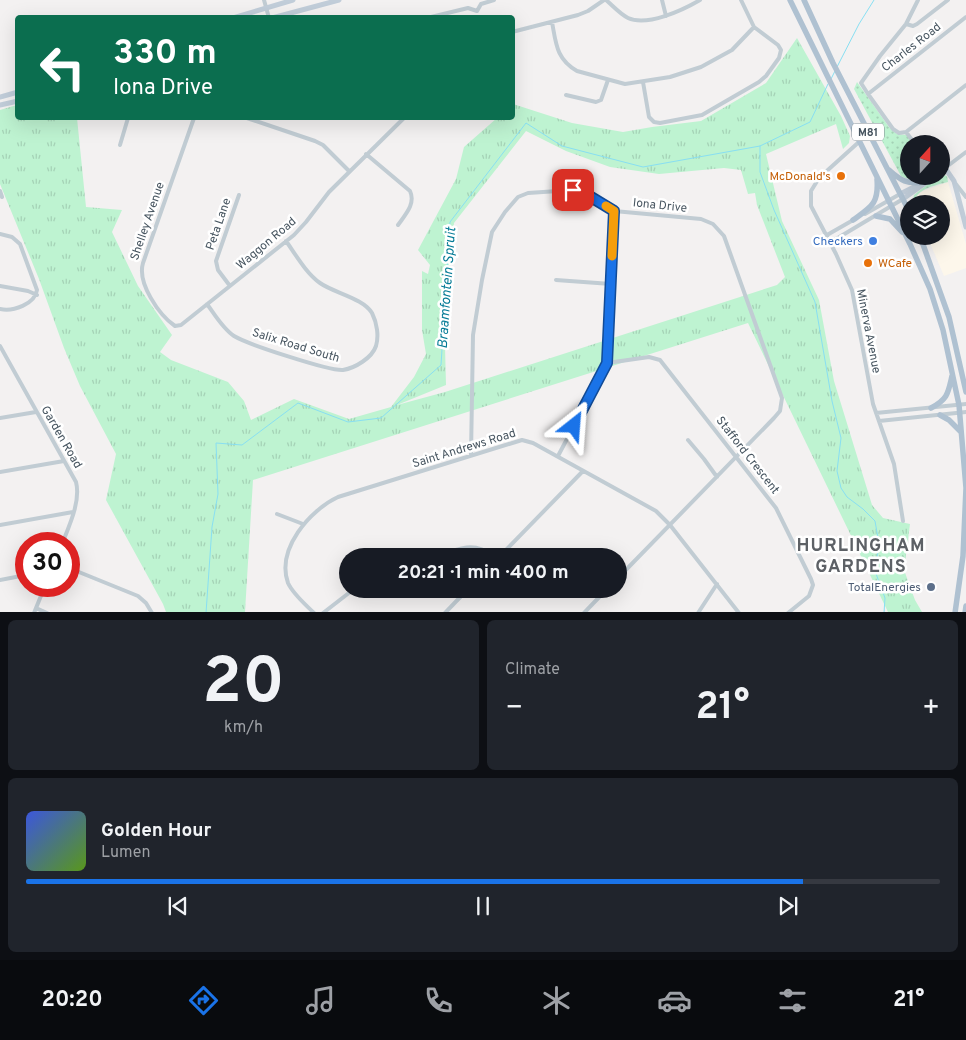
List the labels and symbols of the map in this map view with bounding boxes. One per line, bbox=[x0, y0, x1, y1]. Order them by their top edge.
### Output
street label: Charles Road bbox=[879, 20, 945, 76]
road number: M81 bbox=[852, 124, 884, 140]
north arrow bbox=[900, 135, 950, 185]
pin bbox=[552, 169, 594, 211]
place label: McDonald's bbox=[769, 169, 831, 185]
marker: McDonald's bbox=[835, 170, 847, 182]
street label: Shelley Avenue bbox=[127, 180, 169, 263]
street label: Iona Drive bbox=[632, 195, 688, 217]
street label: Peta Lane bbox=[203, 196, 235, 252]
street label: Waggon Road bbox=[233, 214, 300, 274]
water label: Braamfontein Spruit bbox=[435, 226, 460, 349]
place label: Checkers bbox=[813, 234, 863, 250]
marker: Checkers bbox=[867, 235, 879, 247]
place label: WCafe bbox=[878, 256, 912, 272]
marker: WCafe bbox=[862, 257, 874, 269]
street label: Minerva Avenue bbox=[852, 288, 884, 375]
street label: Salix Road South bbox=[250, 325, 341, 367]
position arrow bbox=[547, 399, 599, 451]
street label: Garden Road bbox=[37, 403, 86, 472]
street label: Stafford Crescent bbox=[712, 414, 783, 498]
street label: Saint Andrews Road bbox=[411, 426, 518, 472]
speed limit sign: 30 bbox=[15, 532, 80, 597]
district label: HURLINGHAM GARDENS bbox=[797, 535, 925, 579]
place label: TotalEnergies bbox=[848, 580, 921, 596]
marker: TotalEnergies bbox=[925, 581, 937, 593]

